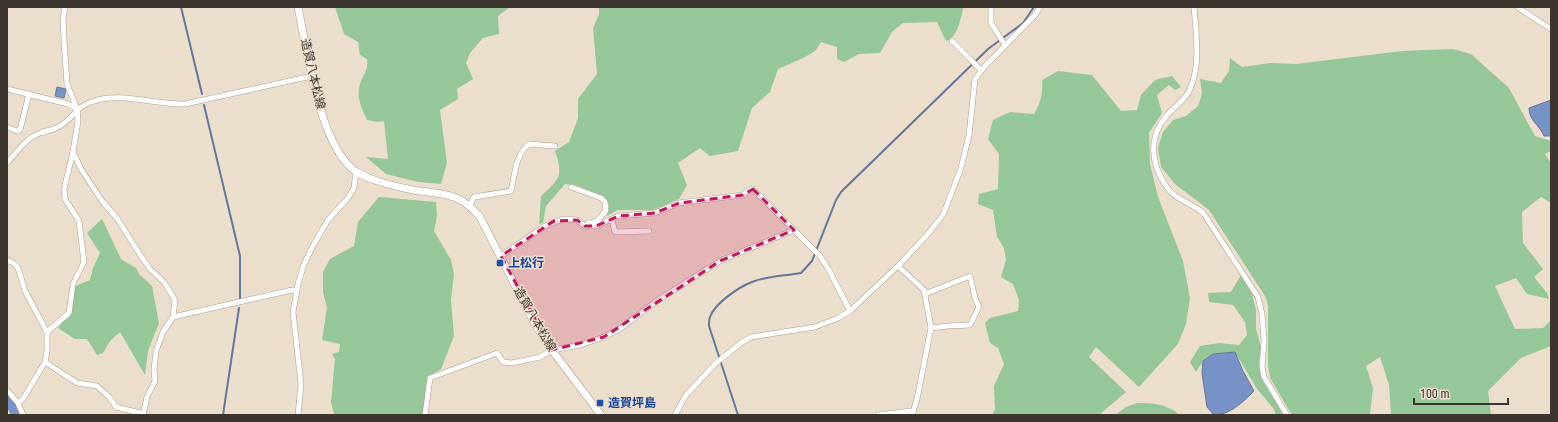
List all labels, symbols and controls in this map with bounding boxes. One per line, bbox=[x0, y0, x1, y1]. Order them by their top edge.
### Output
street label: 造賀八本松線 bbox=[298, 37, 328, 111]
place label: 上松行 bbox=[508, 256, 544, 270]
marker: 上松行 bbox=[495, 258, 505, 268]
street label: 造賀八本松線 bbox=[511, 284, 559, 354]
scale bar bbox=[1414, 380, 1508, 406]
text: 100 m bbox=[1420, 387, 1450, 401]
place label: 造賀坪島 bbox=[608, 396, 656, 410]
marker: 造賀坪島 bbox=[595, 398, 605, 408]

